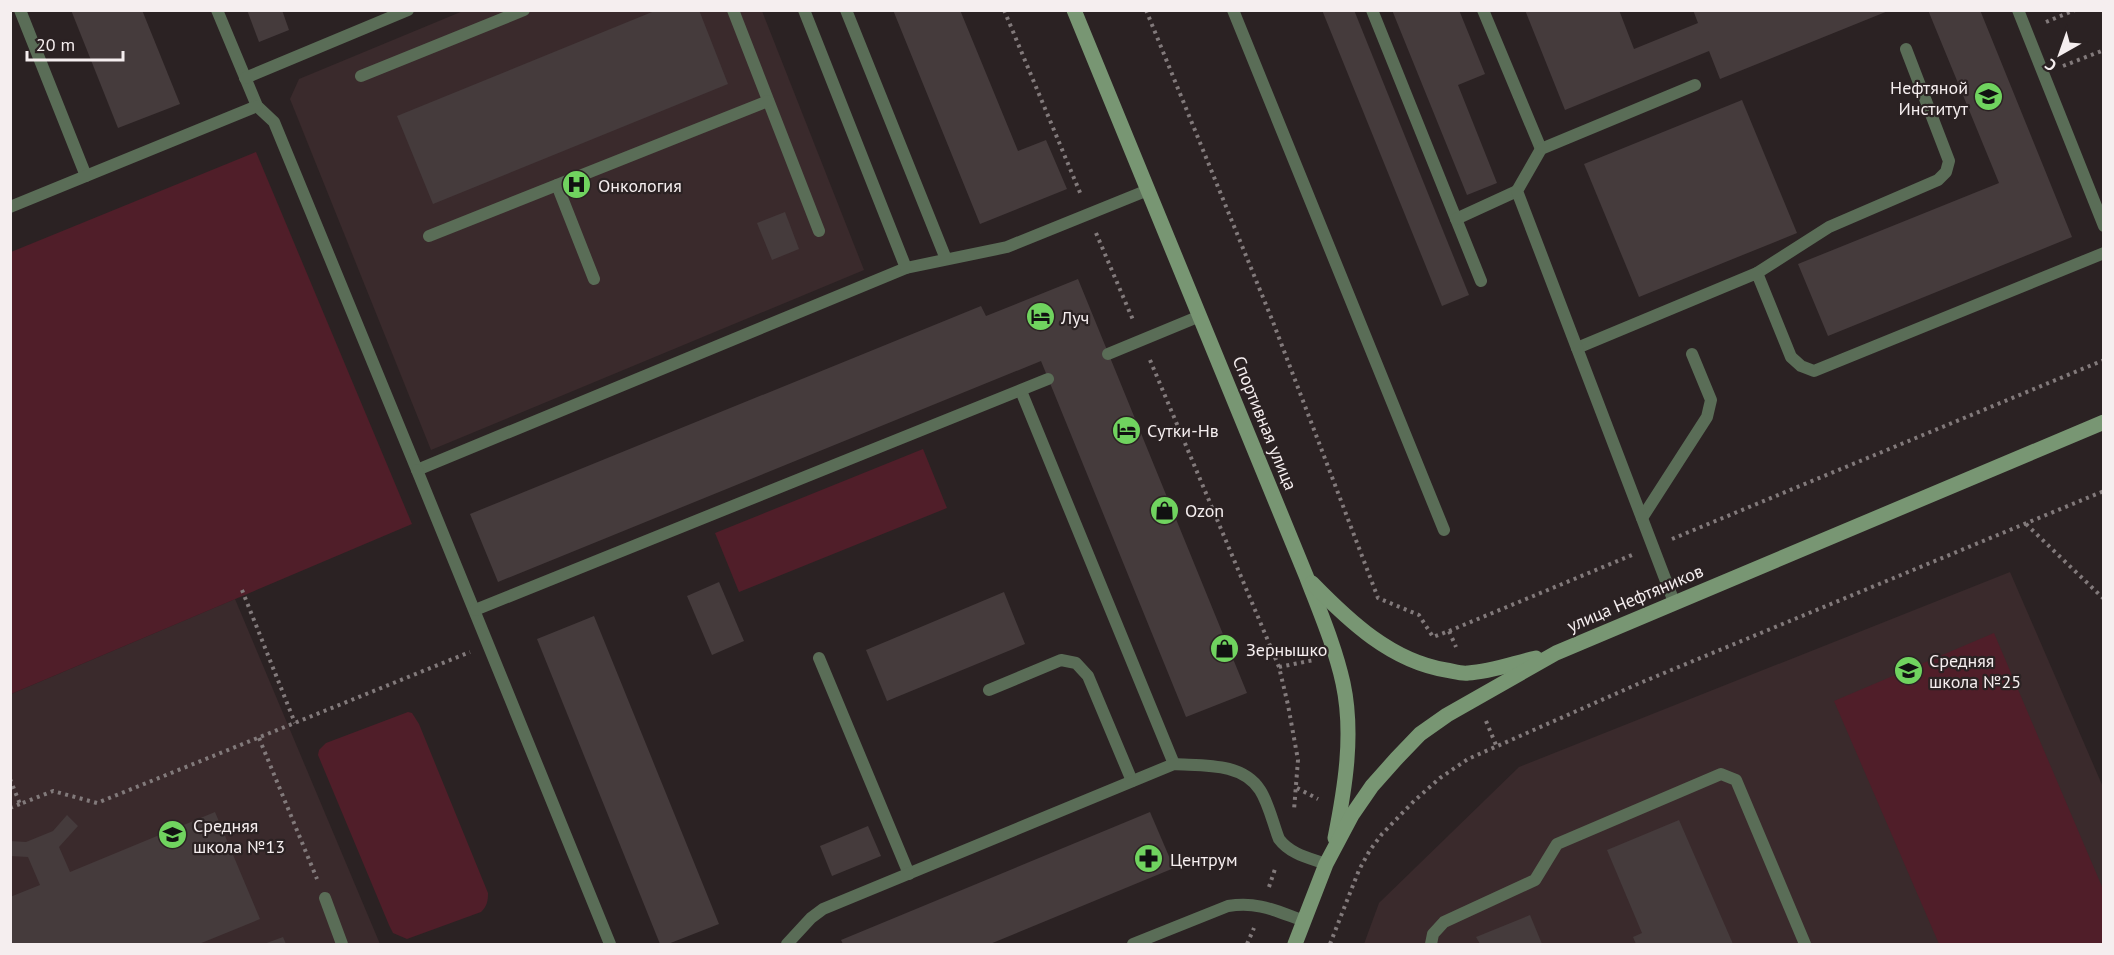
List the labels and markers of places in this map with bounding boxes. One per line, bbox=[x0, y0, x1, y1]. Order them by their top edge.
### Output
place label: Нефтяной Институт bbox=[1890, 76, 1969, 120]
school or university icon: Нефтяной Институт bbox=[1973, 81, 2005, 113]
hospital icon: Онкология bbox=[561, 169, 593, 201]
place label: Онкология bbox=[598, 174, 682, 197]
hotel icon: Луч bbox=[1024, 301, 1056, 333]
place label: Луч bbox=[1060, 306, 1089, 329]
hotel icon: Сутки-Нв bbox=[1110, 414, 1142, 446]
place label: Сутки-Нв bbox=[1147, 419, 1219, 442]
shop icon: Ozon bbox=[1148, 494, 1180, 526]
place label: Ozon bbox=[1185, 499, 1224, 522]
shop icon: Зернышко bbox=[1209, 633, 1241, 665]
place label: Зернышко bbox=[1246, 638, 1328, 661]
place label: Средняя школа №25 bbox=[1929, 649, 2021, 693]
school or university icon: Средняя школа №25 bbox=[1892, 654, 1924, 686]
place label: Средняя школа №13 bbox=[193, 814, 285, 858]
school or university icon: Средняя школа №13 bbox=[156, 819, 188, 851]
pharmacy icon: Центрум bbox=[1133, 843, 1165, 875]
place label: Центрум bbox=[1170, 848, 1238, 871]

